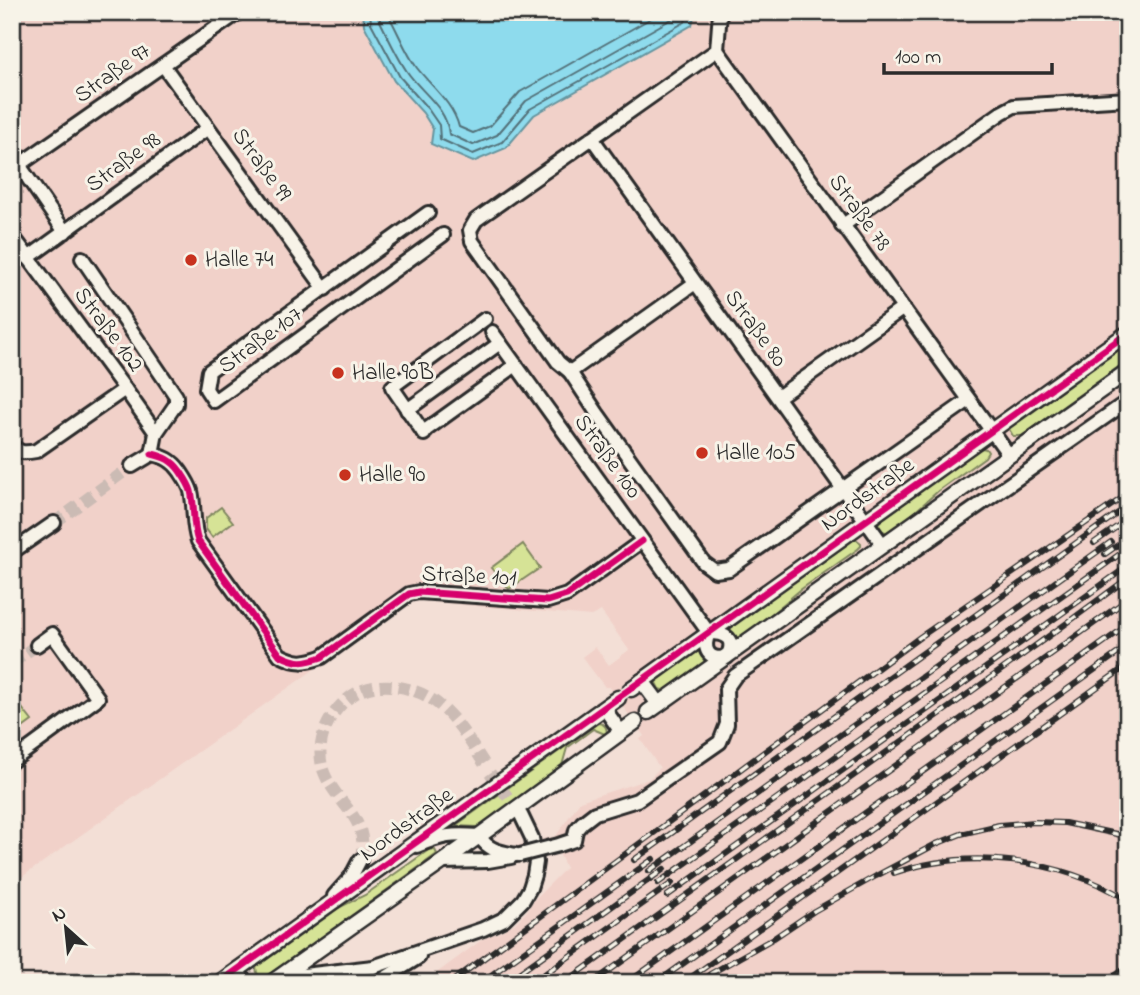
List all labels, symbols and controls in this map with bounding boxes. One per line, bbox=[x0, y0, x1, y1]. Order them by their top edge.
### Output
scale bar bbox=[884, 32, 1052, 76]
street label: Straße 97 bbox=[68, 35, 158, 112]
text: 100 m bbox=[895, 43, 941, 73]
street label: Straße 99 bbox=[223, 121, 299, 209]
street label: Straße 98 bbox=[80, 124, 168, 202]
street label: Straße 78 bbox=[820, 168, 898, 258]
place label: Halle 74 bbox=[205, 244, 274, 277]
marker: Halle 74 bbox=[183, 252, 199, 268]
street label: Straße 102 bbox=[65, 281, 151, 379]
street label: Straße 80 bbox=[716, 283, 794, 375]
street label: Straße 107 bbox=[212, 299, 310, 383]
place label: Halle 90B bbox=[352, 357, 434, 390]
marker: Halle 90B bbox=[330, 365, 346, 381]
street label: Straße 100 bbox=[565, 408, 649, 506]
place label: Halle 105 bbox=[716, 437, 796, 470]
marker: Halle 105 bbox=[694, 445, 710, 461]
street label: Nordstraße bbox=[814, 449, 922, 540]
place label: Halle 90 bbox=[359, 459, 425, 492]
marker: Halle 90 bbox=[337, 467, 353, 483]
street label: Straße 101 bbox=[421, 558, 517, 596]
street label: Nordstraße bbox=[353, 779, 461, 870]
north arrow bbox=[32, 894, 102, 964]
text: N bbox=[48, 900, 71, 930]

